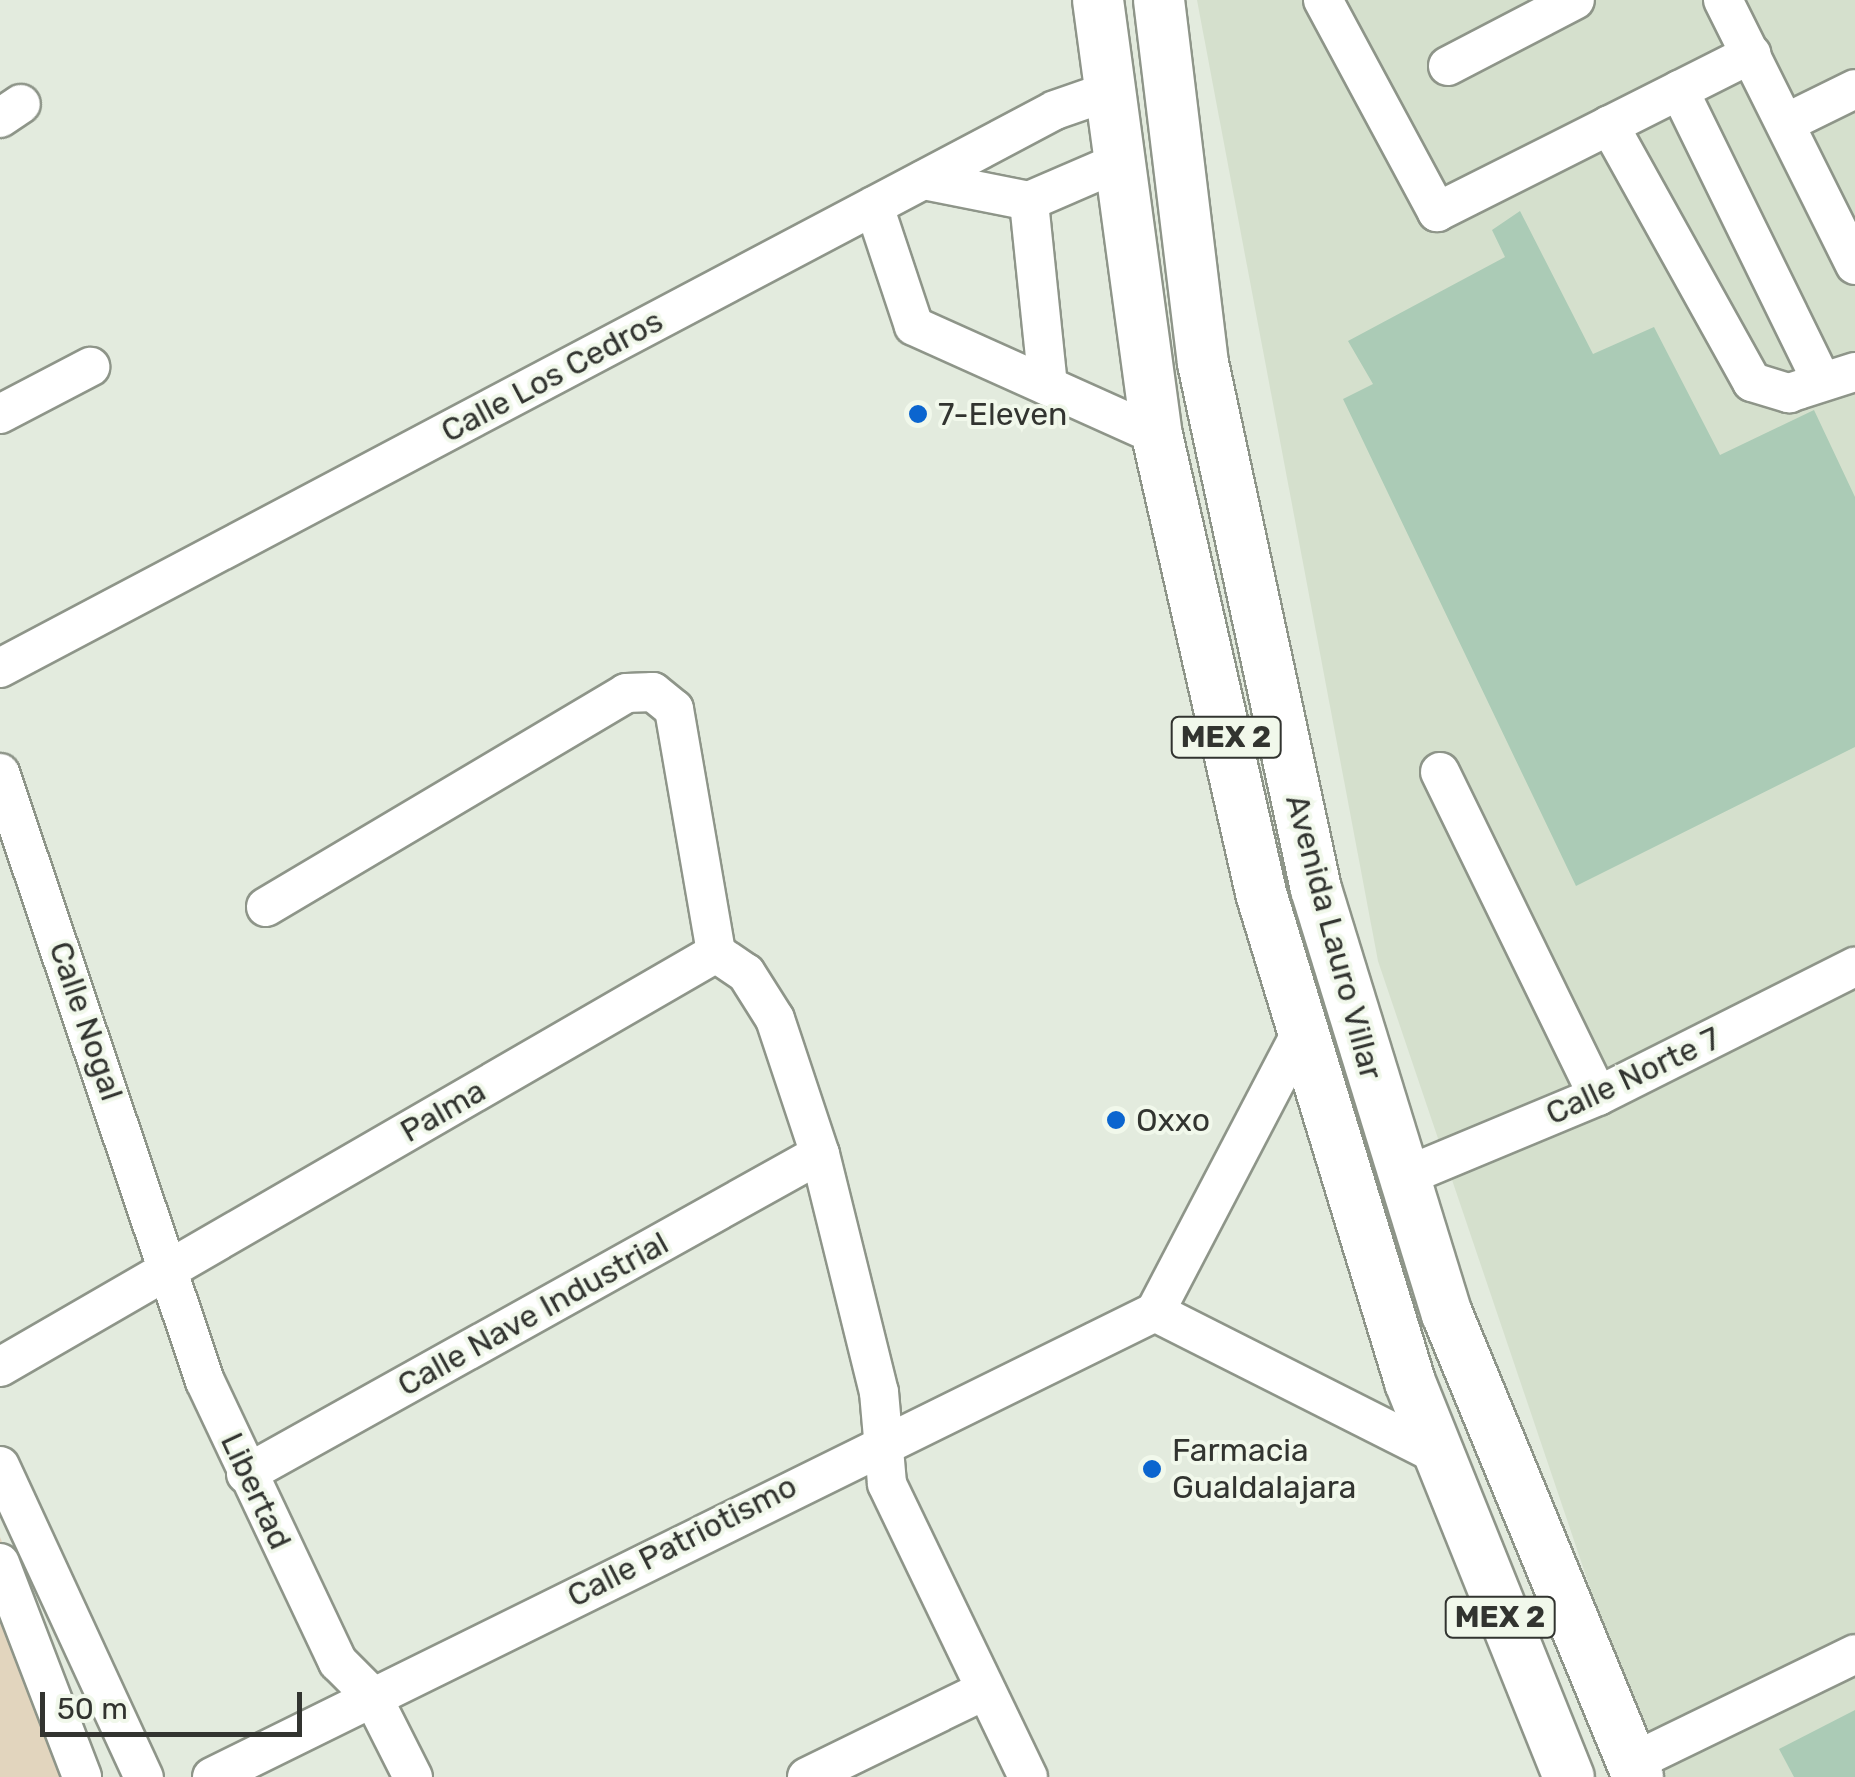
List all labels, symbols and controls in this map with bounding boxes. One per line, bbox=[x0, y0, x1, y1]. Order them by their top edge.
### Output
street label: Calle Los Cedros bbox=[435, 301, 669, 451]
place label: 7-Eleven bbox=[938, 395, 1068, 433]
marker: 7-Eleven bbox=[907, 403, 929, 425]
road number: MEX 2 bbox=[1168, 712, 1284, 762]
street label: Avenida Lauro Villar bbox=[1277, 790, 1391, 1084]
street label: Calle Nogal bbox=[41, 937, 131, 1105]
street label: Calle Norte 7 bbox=[1540, 1019, 1726, 1133]
street label: Palma bbox=[394, 1071, 492, 1151]
place label: Oxxo bbox=[1136, 1101, 1210, 1139]
marker: Oxxo bbox=[1105, 1109, 1127, 1131]
street label: Calle Nave Industrial bbox=[391, 1224, 675, 1404]
street label: Libertad bbox=[212, 1427, 300, 1555]
place label: Farmacia Gualdalajara bbox=[1172, 1432, 1356, 1507]
marker: Farmacia Gualdalajara bbox=[1141, 1458, 1163, 1480]
street label: Calle Patriotismo bbox=[561, 1467, 803, 1615]
road number: MEX 2 bbox=[1442, 1592, 1558, 1642]
scale bar bbox=[45, 1672, 308, 1734]
text: 50 m bbox=[57, 1691, 128, 1727]

